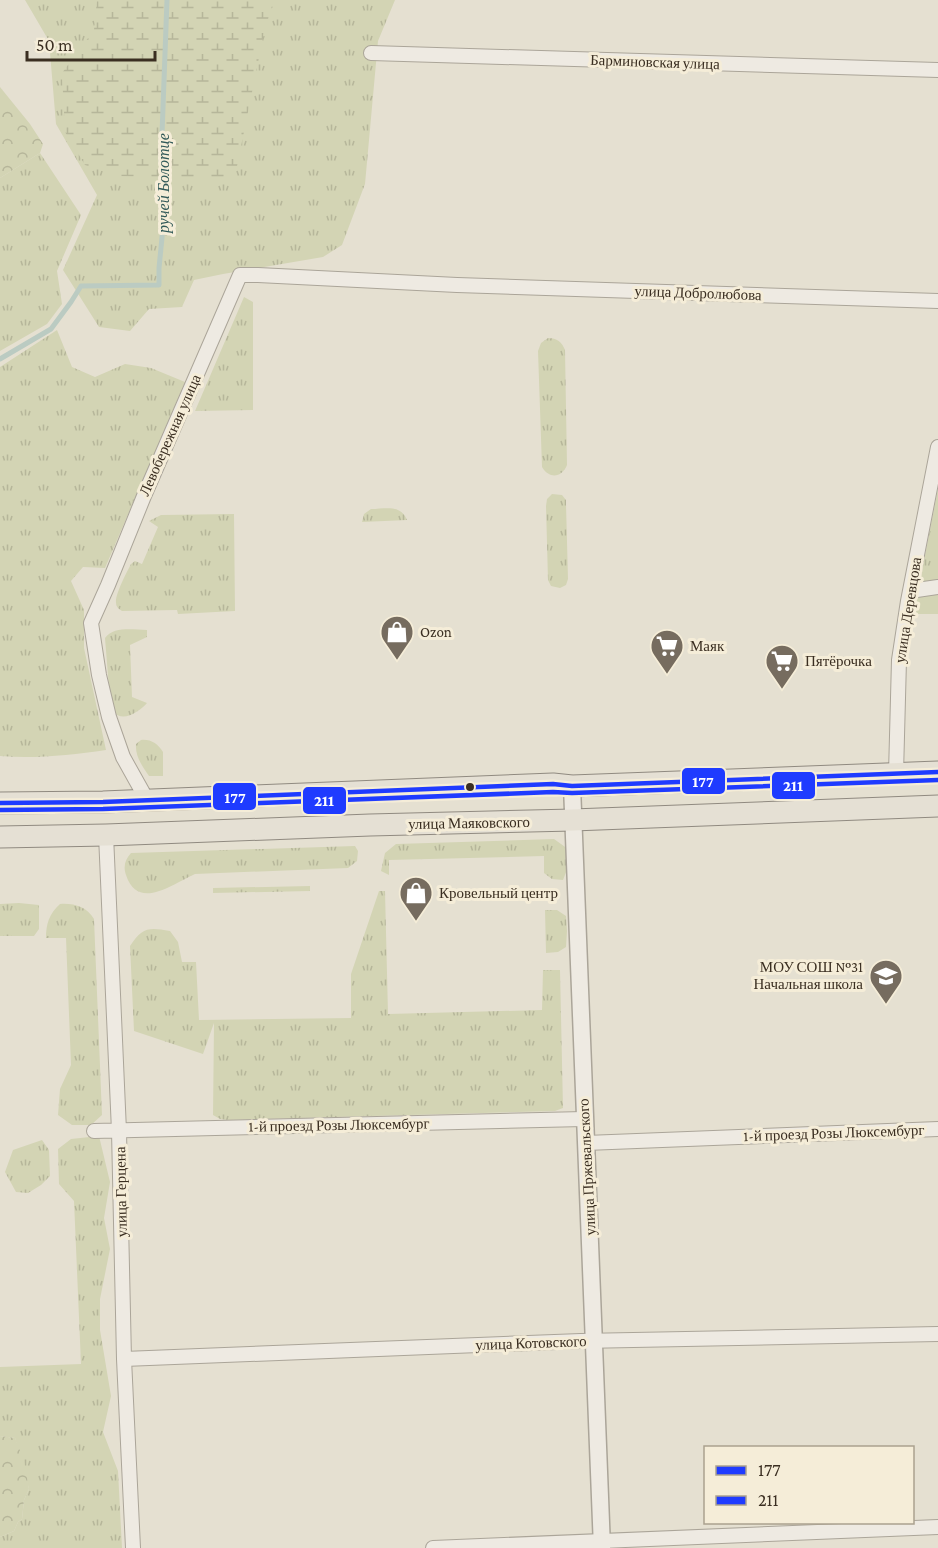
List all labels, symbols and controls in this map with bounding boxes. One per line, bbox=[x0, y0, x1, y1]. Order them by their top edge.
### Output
scale bar bbox=[27, 24, 154, 62]
text: 50 m bbox=[36, 35, 73, 55]
street label: Барминовская улица bbox=[590, 52, 720, 72]
water label: ручей Болотце bbox=[155, 133, 173, 234]
street label: улица Добролюбова bbox=[634, 283, 762, 303]
street label: Левобережная улица bbox=[136, 371, 204, 498]
street label: улица Деревцова bbox=[892, 555, 924, 664]
shop icon: Ozon bbox=[379, 614, 415, 661]
place label: Ozon bbox=[420, 624, 452, 640]
supermarket icon: Маяк bbox=[649, 628, 685, 675]
place label: Маяк bbox=[690, 638, 725, 654]
supermarket icon: Пятёрочка bbox=[764, 643, 800, 690]
place label: Пятёрочка bbox=[805, 653, 872, 669]
line badge: 177 bbox=[681, 767, 726, 795]
line badge: 211 bbox=[771, 771, 816, 800]
text: 177 bbox=[692, 773, 714, 790]
text: 211 bbox=[783, 777, 803, 794]
unlabelled marker bbox=[464, 781, 476, 793]
line badge: 177 bbox=[212, 782, 257, 811]
line badge: 211 bbox=[302, 786, 347, 815]
text: 177 bbox=[224, 789, 246, 806]
text: 211 bbox=[314, 792, 334, 809]
street label: улица Маяковского bbox=[408, 814, 530, 832]
shop icon: Кровельный центр bbox=[398, 875, 434, 922]
place label: Кровельный центр bbox=[439, 885, 558, 901]
school or university icon: МОУ СОШ №31 Начальная школа bbox=[868, 958, 904, 1005]
place label: МОУ СОШ №31 Начальная школа bbox=[754, 959, 863, 992]
street label: улица Пржевальского bbox=[575, 1098, 599, 1236]
street label: 1-й проезд Розы Люксембург bbox=[248, 1115, 430, 1135]
street label: 1-й проезд Розы Люксембург bbox=[743, 1122, 925, 1144]
street label: улица Герцена bbox=[112, 1146, 130, 1238]
street label: улица Котовского bbox=[475, 1333, 587, 1353]
legend bbox=[704, 1446, 914, 1524]
text: 177 bbox=[758, 1460, 781, 1480]
text: 211 bbox=[758, 1490, 779, 1510]

